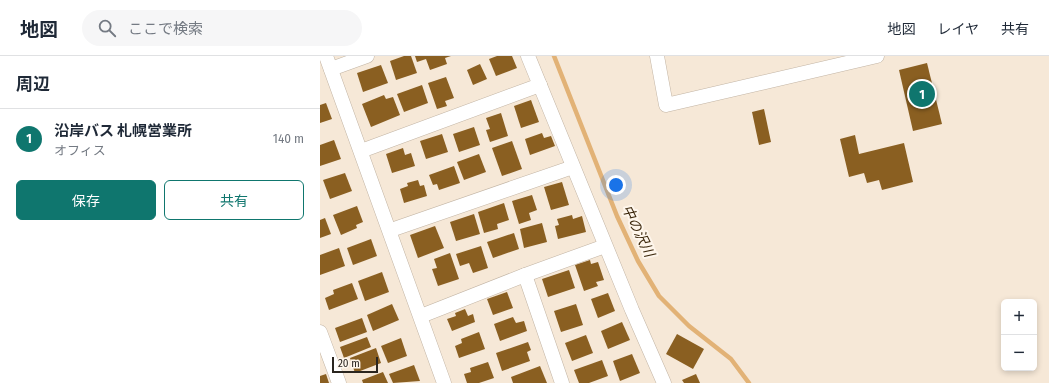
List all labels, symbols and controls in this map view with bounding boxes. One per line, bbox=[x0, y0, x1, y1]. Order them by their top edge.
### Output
search box bbox=[82, 10, 362, 46]
icon: search bbox=[96, 17, 118, 39]
text: 地図 bbox=[20, 18, 58, 41]
text: ここで検索 bbox=[128, 20, 203, 38]
text: 地図 bbox=[887, 21, 915, 38]
text: レイヤ bbox=[937, 21, 979, 38]
text: 共有 bbox=[1001, 21, 1029, 38]
text: 周辺 bbox=[16, 74, 50, 95]
pin: 1 bbox=[909, 79, 935, 109]
text: 沿岸バス 札幌営業所 bbox=[54, 122, 192, 140]
text: 1 bbox=[26, 131, 32, 146]
text: 140 m bbox=[273, 131, 304, 146]
text: オフィス bbox=[54, 143, 106, 158]
your location bbox=[606, 175, 626, 195]
button: 保存 bbox=[16, 180, 156, 220]
button: 共有 bbox=[164, 180, 304, 220]
water label: 中の沢川 bbox=[618, 202, 659, 262]
map controls bbox=[1001, 299, 1037, 371]
button: + bbox=[1001, 299, 1037, 335]
button: − bbox=[1001, 335, 1037, 371]
scale bar bbox=[332, 355, 378, 374]
text: 20 m bbox=[338, 357, 360, 370]

